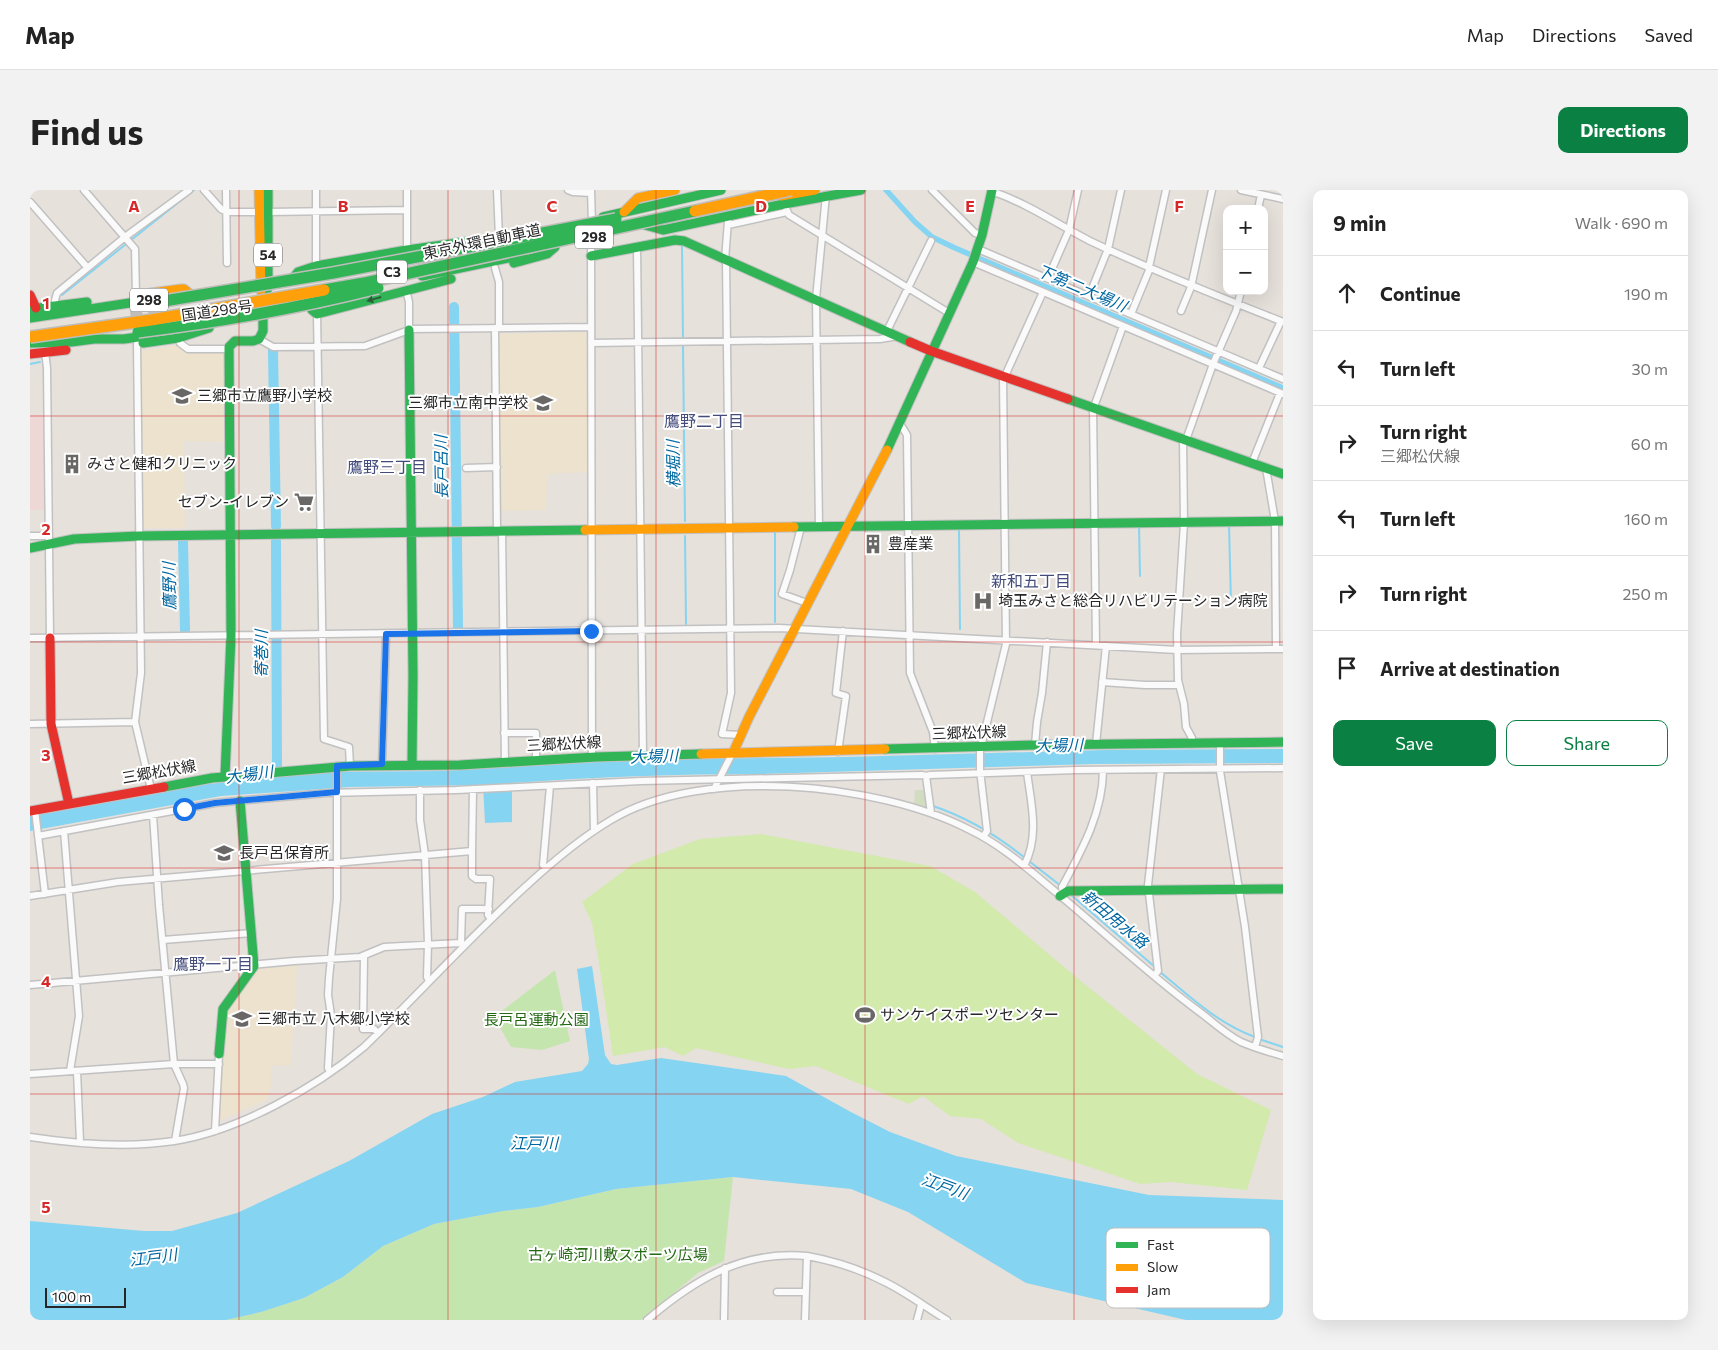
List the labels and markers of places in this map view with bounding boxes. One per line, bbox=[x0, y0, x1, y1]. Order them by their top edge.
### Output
school or university icon: 三郷市立鷹野小学校 bbox=[171, 385, 193, 407]
place label: 三郷市立鷹野小学校 bbox=[197, 386, 332, 404]
school or university icon: 三郷市立南中学校 bbox=[532, 392, 554, 414]
place label: 三郷市立南中学校 bbox=[408, 393, 528, 411]
building icon: みさと健和クリニック bbox=[61, 453, 83, 475]
place label: みさと健和クリニック bbox=[87, 454, 237, 472]
supermarket icon: セブン-イレブン bbox=[293, 491, 315, 513]
place label: セブン-イレブン bbox=[178, 492, 289, 510]
building icon: 豊産業 bbox=[862, 533, 884, 555]
place label: 豊産業 bbox=[888, 534, 933, 552]
hospital icon: 埼玉みさと総合リハビリテーション病院 bbox=[972, 590, 994, 612]
place label: 埼玉みさと総合リハビリテーション病院 bbox=[998, 591, 1268, 609]
school or university icon: 長戸呂保育所 bbox=[213, 842, 235, 864]
place label: 長戸呂保育所 bbox=[239, 843, 329, 861]
sports icon: サンケイスポーツセンター bbox=[854, 1004, 876, 1026]
place label: サンケイスポーツセンター bbox=[880, 1005, 1059, 1023]
school or university icon: 三郷市立 八木郷小学校 bbox=[231, 1008, 253, 1030]
place label: 三郷市立 八木郷小学校 bbox=[257, 1009, 410, 1027]

